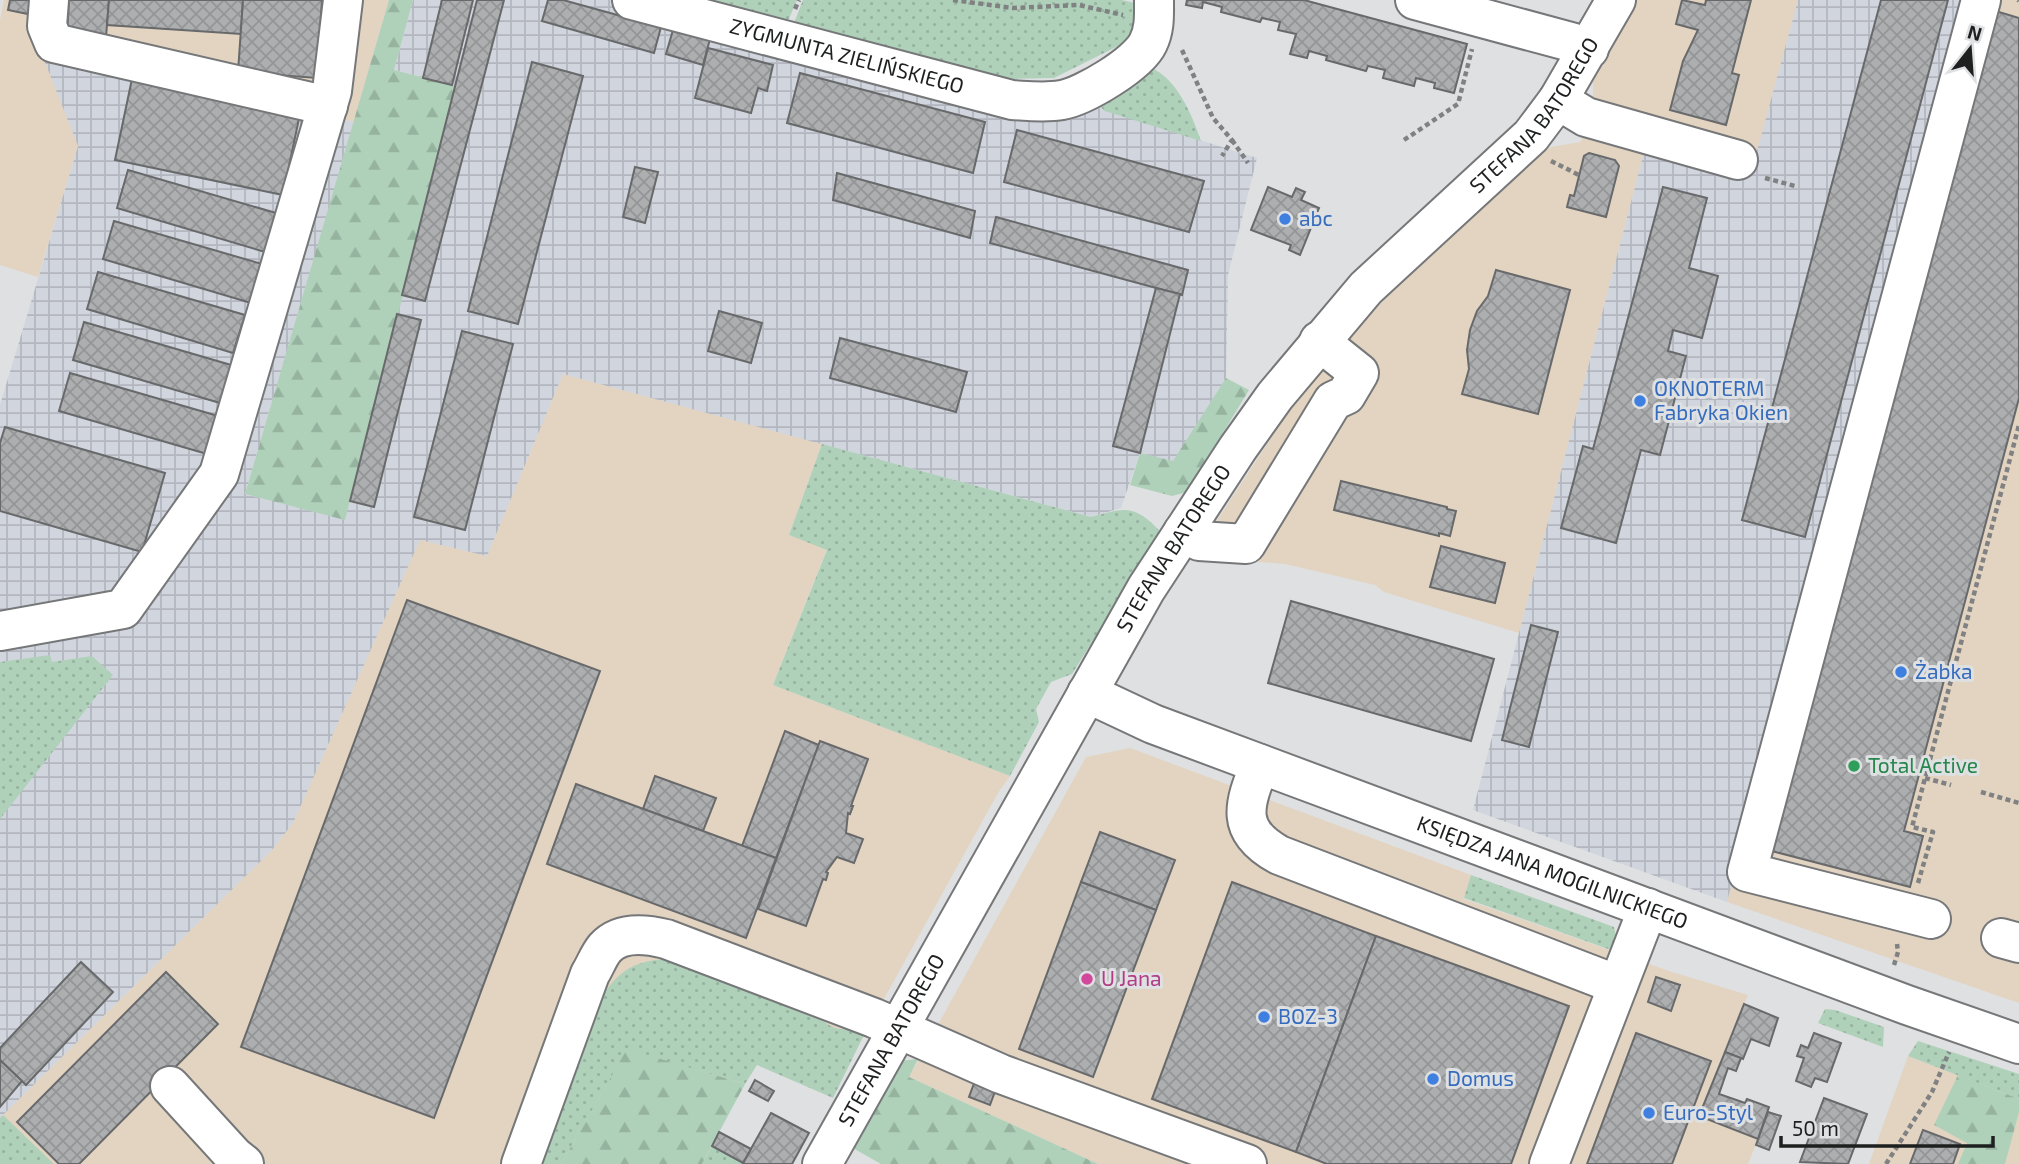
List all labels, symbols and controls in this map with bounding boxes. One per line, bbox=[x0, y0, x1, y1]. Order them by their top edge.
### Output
street label: ZYGMUNTA ZIELIŃSKIEGO bbox=[727, 12, 967, 98]
north arrow bbox=[1935, 14, 2005, 84]
text: N bbox=[1965, 19, 1985, 45]
street label: STEFANA BATOREGO bbox=[1464, 32, 1603, 197]
place label: abc bbox=[1299, 205, 1333, 230]
marker: abc bbox=[1277, 211, 1293, 227]
place label: OKNOTERM Fabryka Okien bbox=[1654, 375, 1788, 424]
marker: OKNOTERM Fabryka Okien bbox=[1632, 393, 1648, 409]
street label: STEFANA BATOREGO bbox=[1110, 459, 1235, 636]
place label: Żabka bbox=[1915, 658, 1973, 683]
marker: Żabka bbox=[1893, 664, 1909, 680]
place label: Total Active bbox=[1868, 752, 1978, 777]
marker: Total Active bbox=[1846, 758, 1862, 774]
street label: KSIĘDZA JANA MOGILNICKIEGO bbox=[1414, 809, 1692, 933]
street label: STEFANA BATOREGO bbox=[832, 949, 949, 1130]
place label: U Jana bbox=[1101, 965, 1162, 990]
marker: U Jana bbox=[1079, 971, 1095, 987]
place label: BOZ-3 bbox=[1278, 1003, 1338, 1028]
marker: BOZ-3 bbox=[1256, 1009, 1272, 1025]
place label: Domus bbox=[1447, 1065, 1514, 1090]
marker: Domus bbox=[1425, 1071, 1441, 1087]
place label: Euro-Styl bbox=[1663, 1099, 1754, 1124]
scale bar bbox=[1781, 1104, 1993, 1148]
marker: Euro-Styl bbox=[1641, 1105, 1657, 1121]
text: 50 m bbox=[1792, 1115, 1839, 1140]

